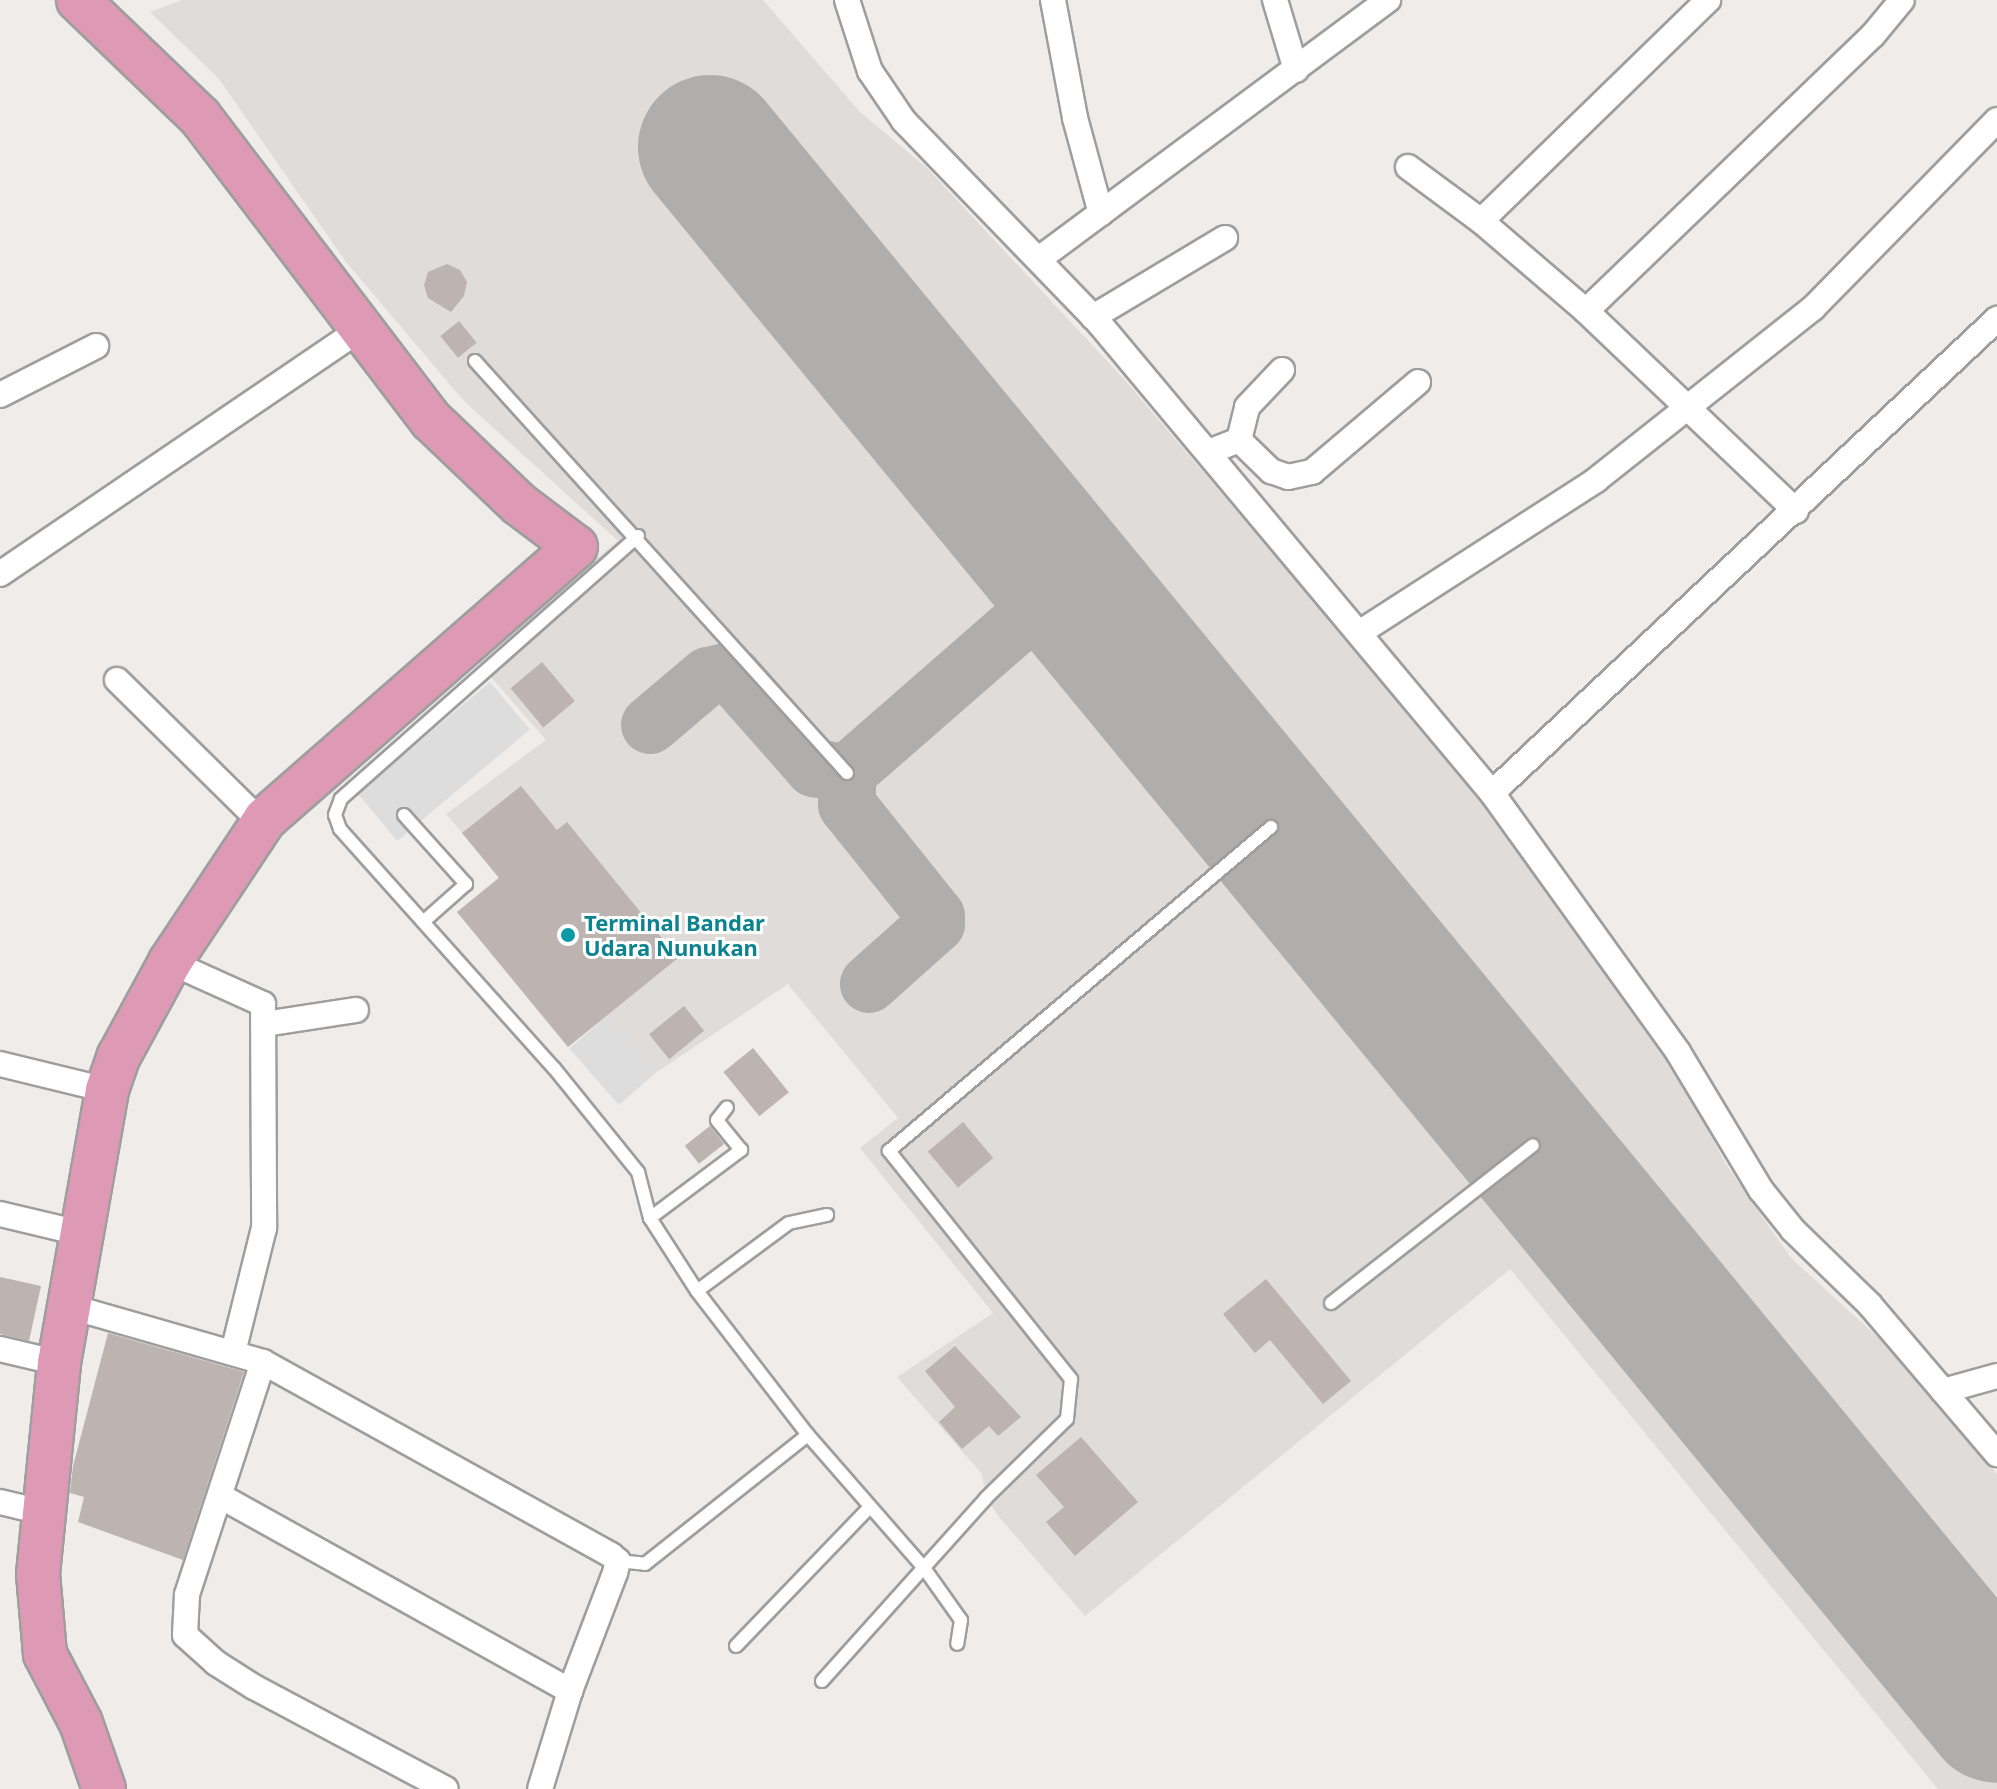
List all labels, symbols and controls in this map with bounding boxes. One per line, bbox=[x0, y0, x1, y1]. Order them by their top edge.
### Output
place label: Terminal Bandar Udara Nunukan bbox=[584, 909, 765, 960]
marker: Terminal Bandar Udara Nunukan bbox=[559, 926, 577, 944]

